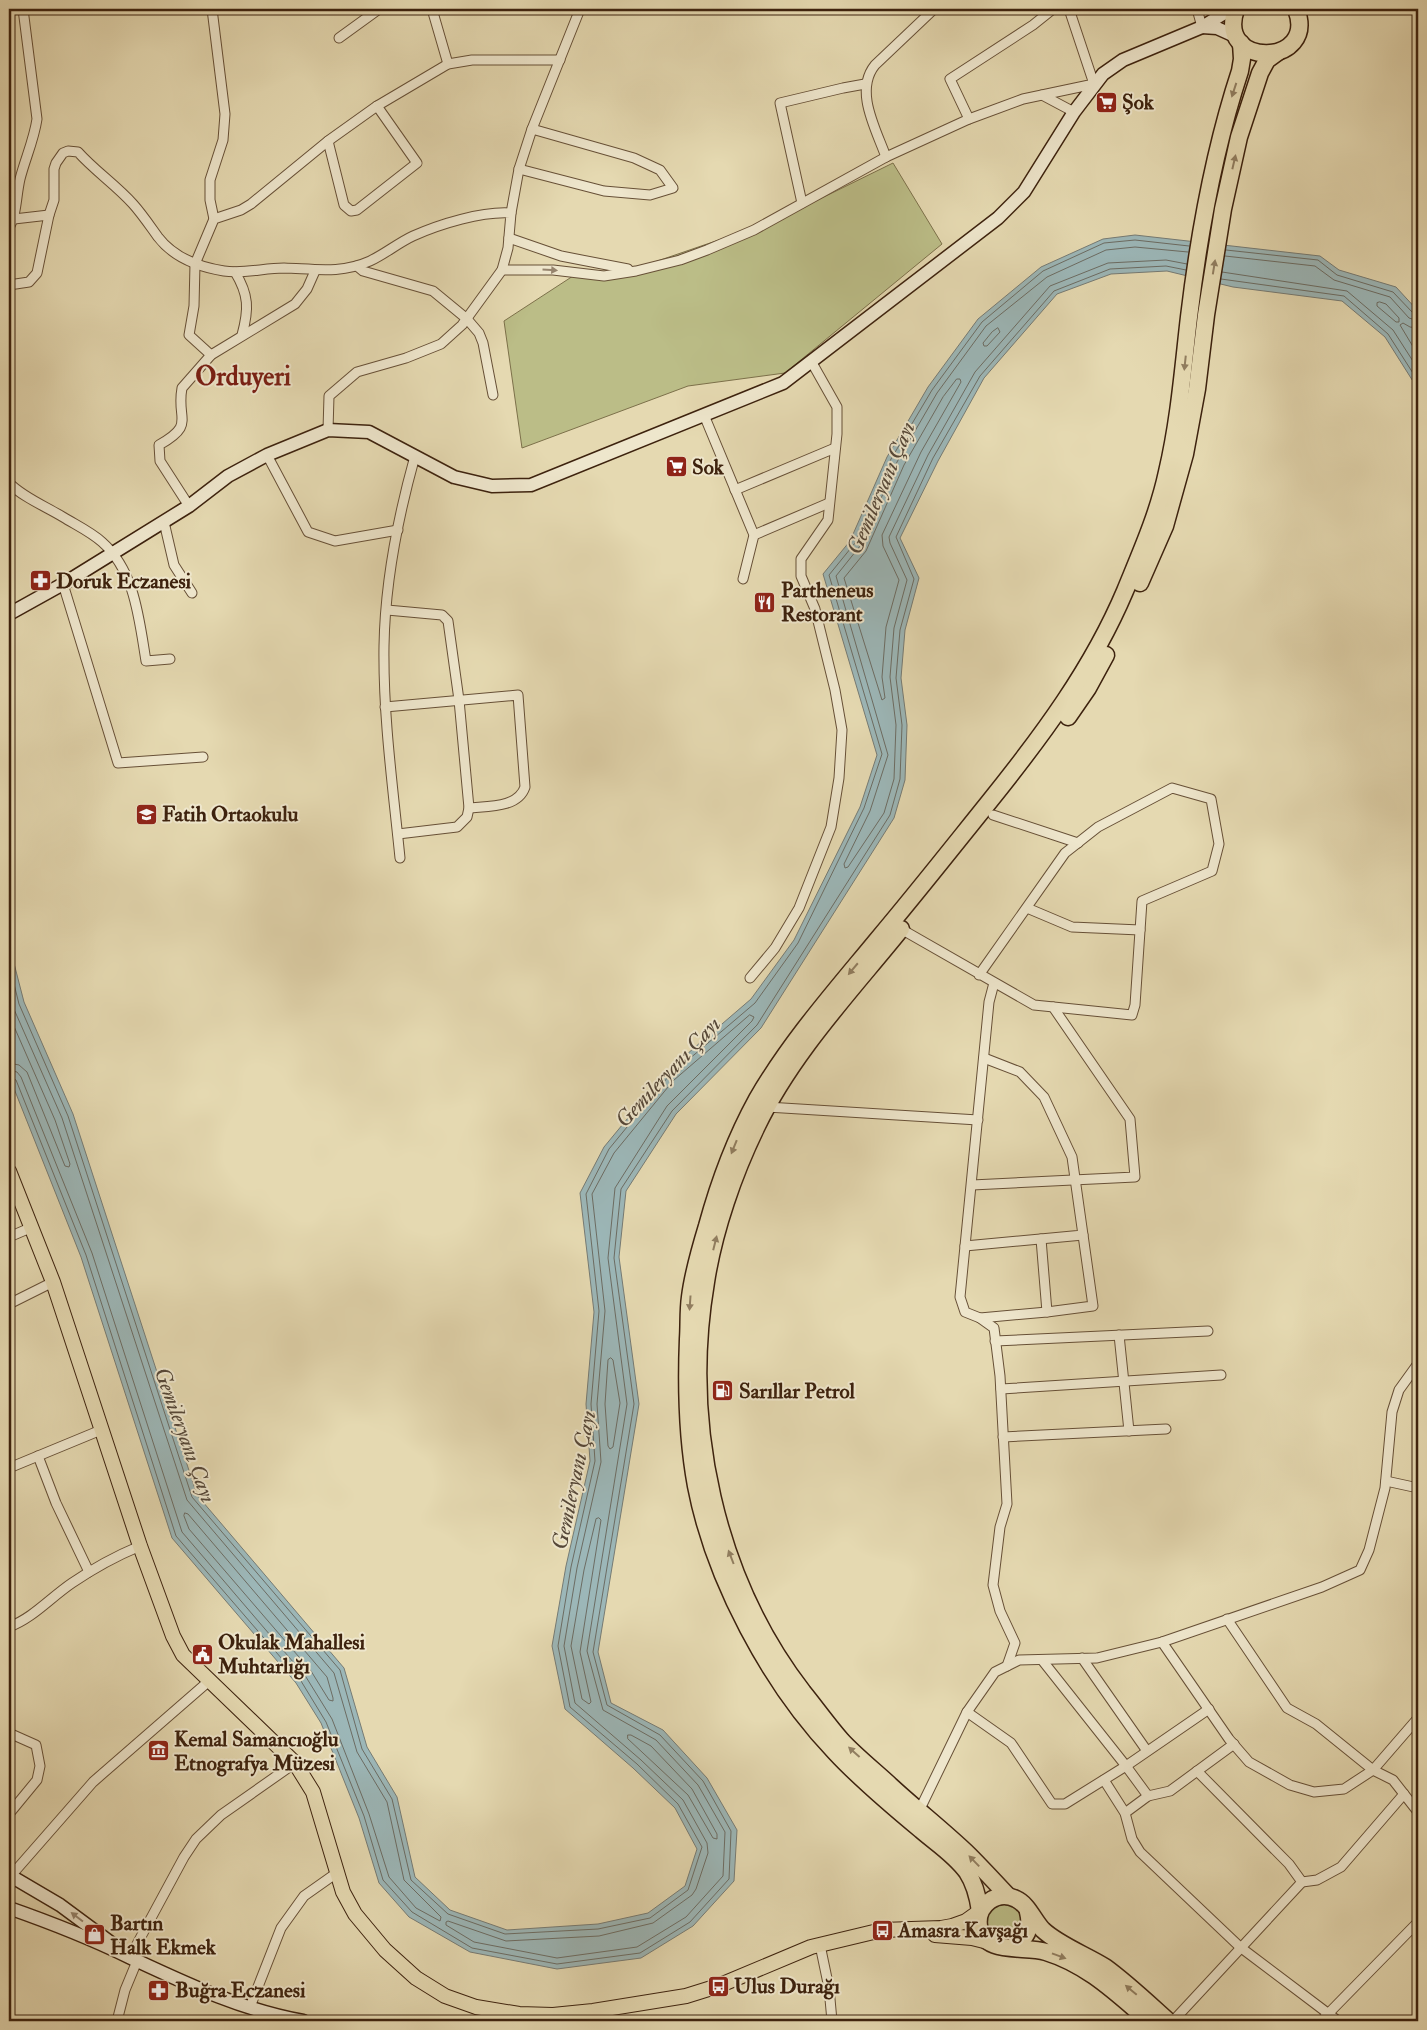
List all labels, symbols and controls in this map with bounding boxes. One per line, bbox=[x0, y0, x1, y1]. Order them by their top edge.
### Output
one-way arrow bbox=[1229, 83, 1237, 98]
place label: Şok bbox=[1122, 89, 1155, 116]
supermarket icon: Şok bbox=[1094, 90, 1118, 114]
one-way arrow bbox=[1230, 154, 1238, 169]
one-way arrow bbox=[1210, 258, 1218, 274]
one-way arrow bbox=[543, 266, 559, 274]
one-way arrow bbox=[1181, 355, 1189, 371]
district label: Orduyeri bbox=[195, 361, 291, 394]
water label: Gemileryanı Çayı bbox=[840, 417, 922, 559]
place label: Sok bbox=[692, 454, 725, 481]
supermarket icon: Sok bbox=[664, 455, 688, 479]
place label: Doruk Eczanesi bbox=[56, 568, 192, 595]
pharmacy icon: Doruk Eczanesi bbox=[28, 569, 52, 593]
place label: Partheneus Restorant bbox=[781, 577, 874, 628]
restaurant icon: Partheneus Restorant bbox=[753, 590, 777, 614]
place label: Fatih Ortaokulu bbox=[162, 801, 299, 828]
school or university icon: Fatih Ortaokulu bbox=[134, 802, 158, 826]
one-way arrow bbox=[848, 963, 859, 975]
water label: Gemileryanı Çayı bbox=[609, 1011, 727, 1133]
one-way arrow bbox=[730, 1140, 738, 1154]
one-way arrow bbox=[712, 1235, 720, 1250]
one-way arrow bbox=[686, 1295, 694, 1311]
water label: Gemileryanı Çayı bbox=[148, 1364, 222, 1506]
place label: Sarıllar Petrol bbox=[739, 1378, 855, 1405]
fuel station icon: Sarıllar Petrol bbox=[711, 1379, 735, 1403]
water label: Gemileryanı Çayı bbox=[546, 1408, 602, 1552]
one-way arrow bbox=[727, 1549, 735, 1564]
place label: Okulak Mahallesi Muhtarlığı bbox=[217, 1629, 365, 1680]
public building icon: Okulak Mahallesi Muhtarlığı bbox=[190, 1642, 214, 1666]
place label: Kemal Samancıoğlu Etnografya Müzesi bbox=[174, 1726, 339, 1777]
museum icon: Kemal Samancıoğlu Etnografya Müzesi bbox=[146, 1739, 170, 1763]
one-way arrow bbox=[848, 1746, 860, 1758]
one-way arrow bbox=[968, 1855, 980, 1867]
place label: Bartın Halk Ekmek bbox=[110, 1910, 217, 1961]
one-way arrow bbox=[71, 1912, 84, 1923]
place label: Amasra Kavşağı bbox=[897, 1917, 1029, 1944]
bus stop icon: Amasra Kavşağı bbox=[870, 1918, 894, 1942]
shop icon: Bartın Halk Ekmek bbox=[82, 1923, 106, 1947]
one-way arrow bbox=[1052, 1952, 1067, 1960]
place label: Ulus Durağı bbox=[734, 1973, 840, 2000]
bus stop icon: Ulus Durağı bbox=[706, 1974, 730, 1998]
place label: Buğra Eczanesi bbox=[175, 1977, 306, 2004]
pharmacy icon: Buğra Eczanesi bbox=[147, 1978, 171, 2002]
one-way arrow bbox=[1125, 1984, 1138, 1995]

